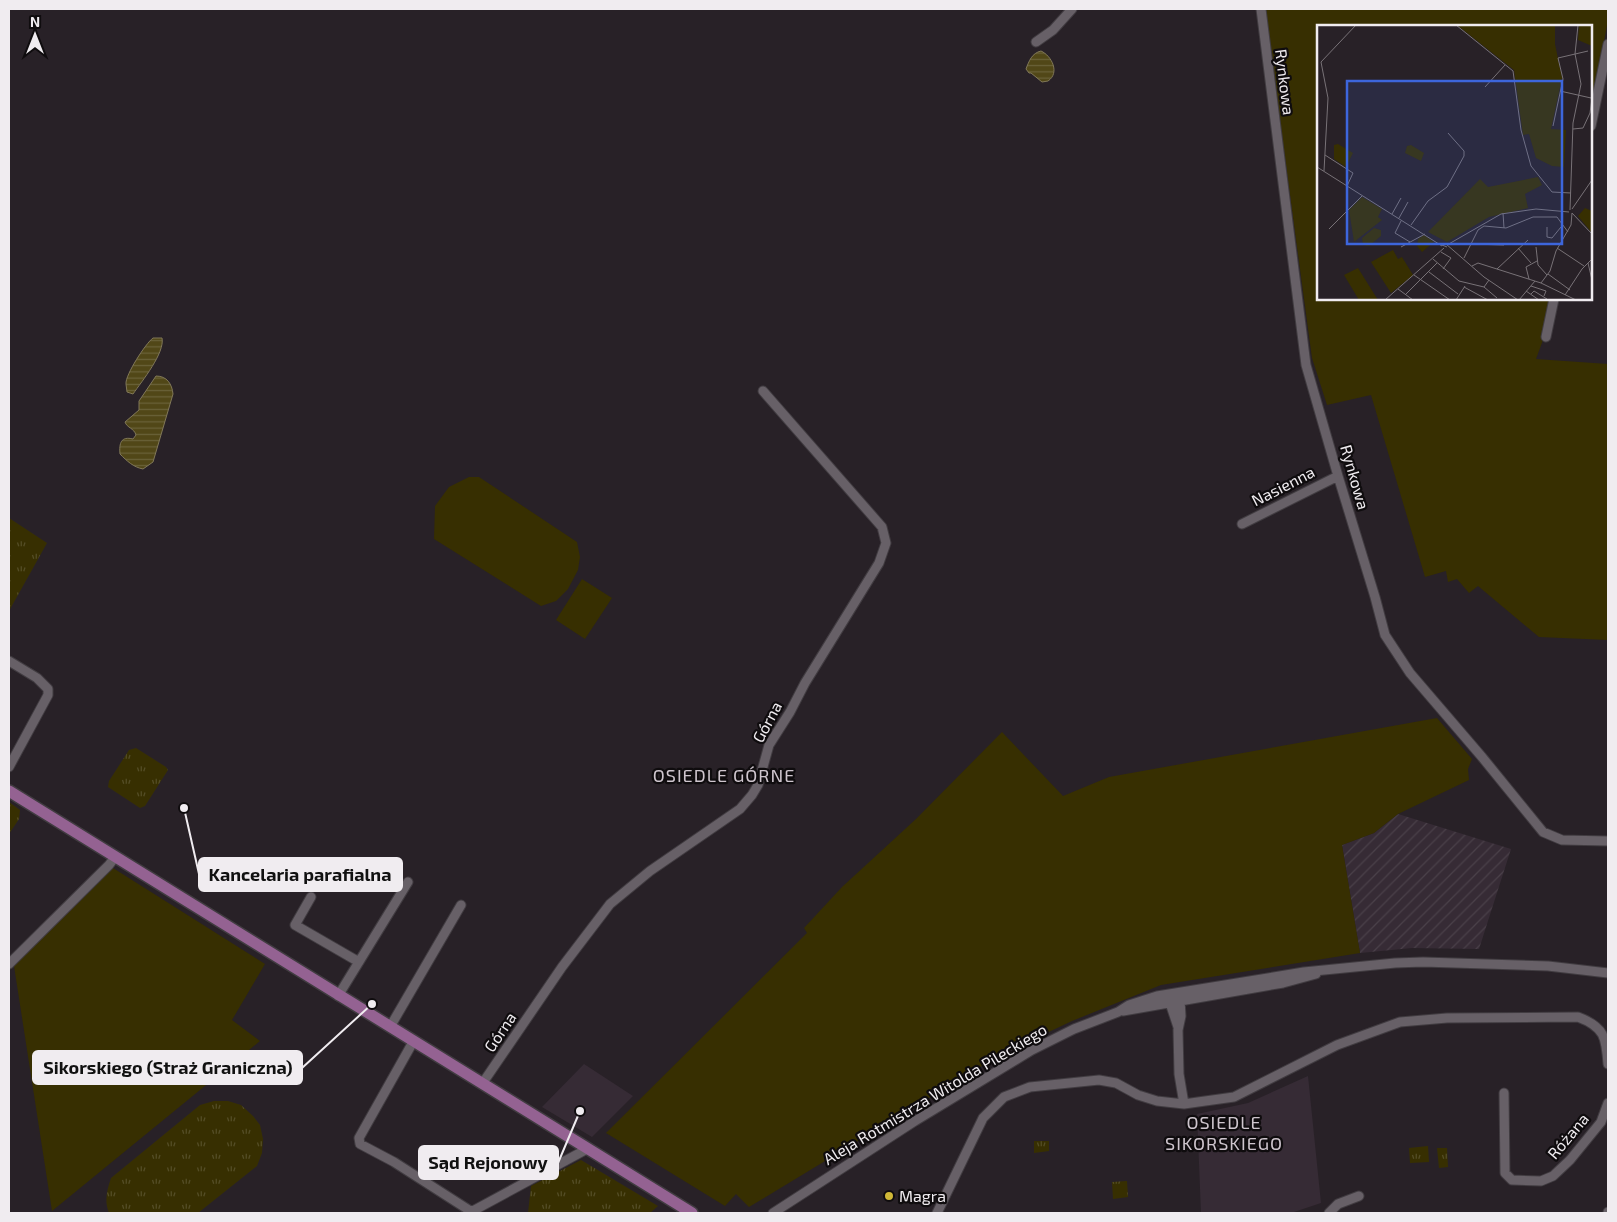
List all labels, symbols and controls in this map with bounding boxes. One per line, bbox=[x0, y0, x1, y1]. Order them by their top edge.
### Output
north arrow bbox=[10, 10, 60, 60]
text: N bbox=[30, 13, 40, 30]
inset map bbox=[1317, 25, 1592, 300]
street label: Rynkowa bbox=[1272, 48, 1299, 116]
street label: Rynkowa bbox=[1337, 442, 1374, 511]
street label: Nasienna bbox=[1248, 462, 1317, 509]
street label: Górna bbox=[748, 698, 785, 745]
district label: OSIEDLE GÓRNE bbox=[653, 764, 795, 786]
callout: Kancelaria parafialna bbox=[199, 858, 402, 891]
text: Kancelaria parafialna bbox=[209, 863, 391, 885]
street label: Górna bbox=[480, 1008, 520, 1055]
street label: Aleja Rotmistrza Witolda Pileckiego bbox=[820, 1019, 1050, 1169]
callout: Sikorskiego (Straż Graniczna) bbox=[33, 1051, 302, 1084]
text: Sikorskiego (Straż Graniczna) bbox=[43, 1056, 293, 1078]
street label: Różana bbox=[1543, 1109, 1592, 1162]
district label: OSIEDLE SIKORSKIEGO bbox=[1165, 1111, 1283, 1154]
callout: Sąd Rejonowy bbox=[419, 1146, 558, 1179]
text: Sąd Rejonowy bbox=[428, 1151, 549, 1173]
place label: Magra bbox=[899, 1186, 946, 1205]
marker: Magra bbox=[883, 1190, 895, 1202]

